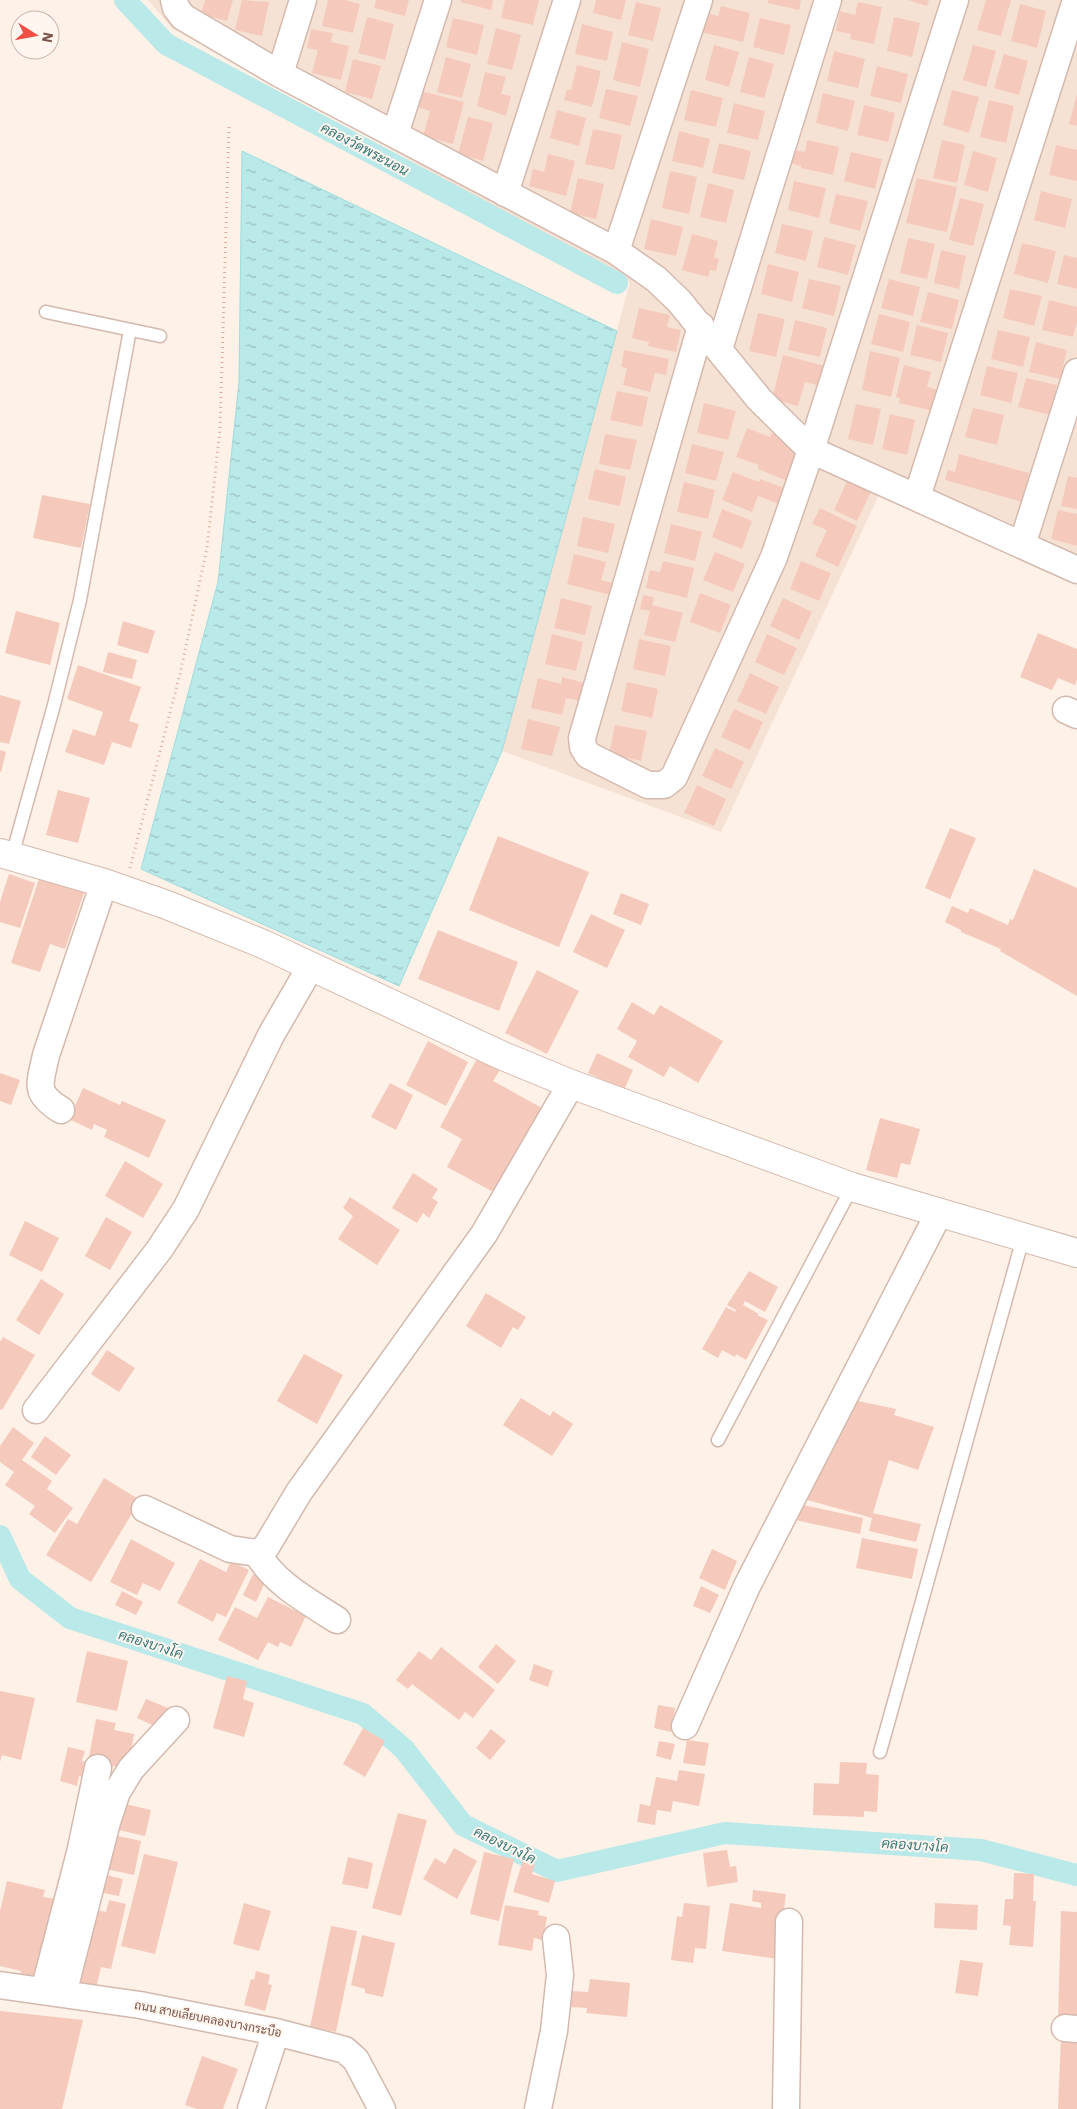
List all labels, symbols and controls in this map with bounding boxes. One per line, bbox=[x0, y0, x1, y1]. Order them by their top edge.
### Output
north arrow bbox=[10, 10, 60, 60]
text: N bbox=[38, 31, 58, 44]
water label: คลองวัดพระนอน bbox=[318, 118, 412, 180]
water label: คลองบางโค bbox=[116, 1625, 186, 1663]
water label: คลองบางโค bbox=[471, 1822, 539, 1868]
water label: คลองบางโค bbox=[881, 1834, 949, 1856]
street label: ถนน สายเลียบคลองบางกระบือ bbox=[133, 1997, 283, 2040]

